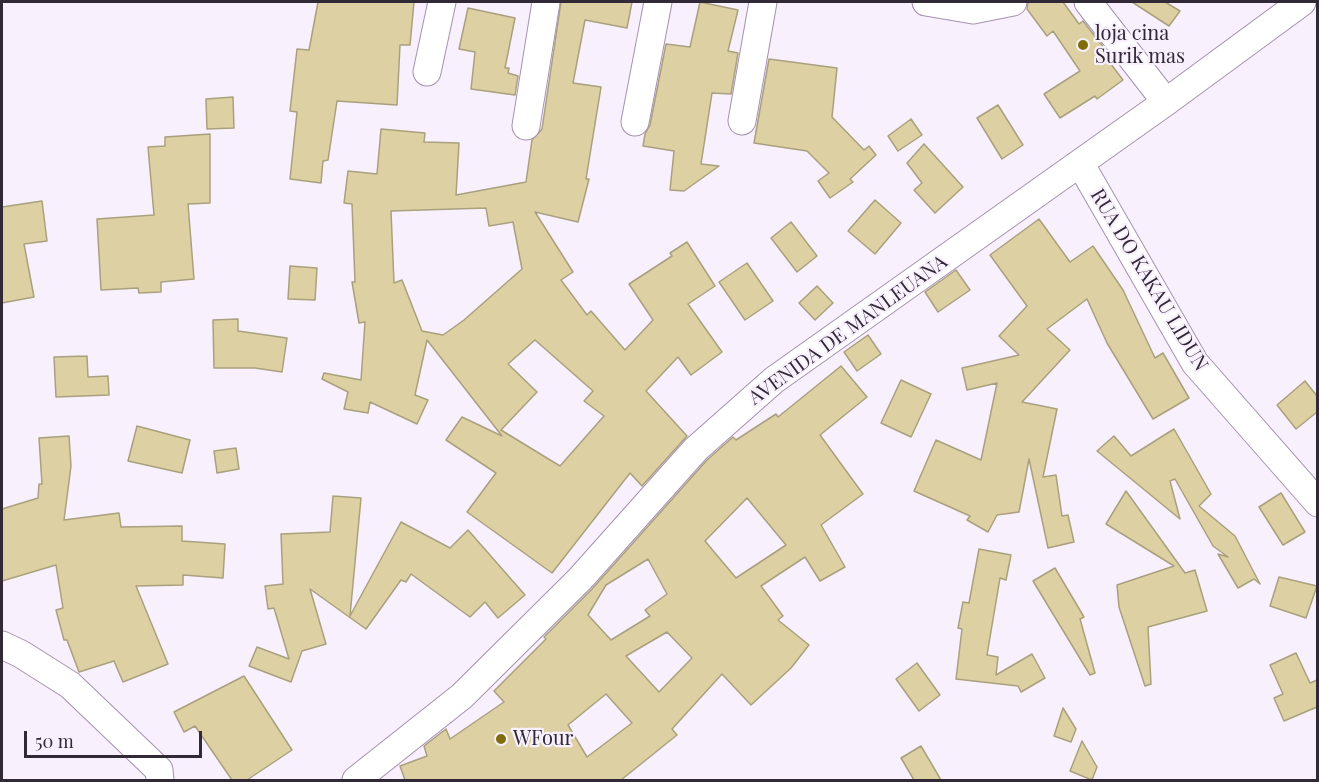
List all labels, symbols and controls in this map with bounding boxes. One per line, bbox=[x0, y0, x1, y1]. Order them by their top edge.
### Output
place label: loja cina Surik mas bbox=[1095, 22, 1185, 69]
marker: loja cina Surik mas bbox=[1076, 38, 1090, 52]
street label: RUA DO KAKAU LIDUN bbox=[1085, 185, 1213, 375]
street label: AVENIDA DE MANLEUANA bbox=[744, 250, 952, 410]
scale bar bbox=[27, 719, 206, 757]
place label: WFour bbox=[513, 727, 573, 751]
text: 50 m bbox=[35, 729, 74, 753]
marker: WFour bbox=[494, 732, 508, 746]

